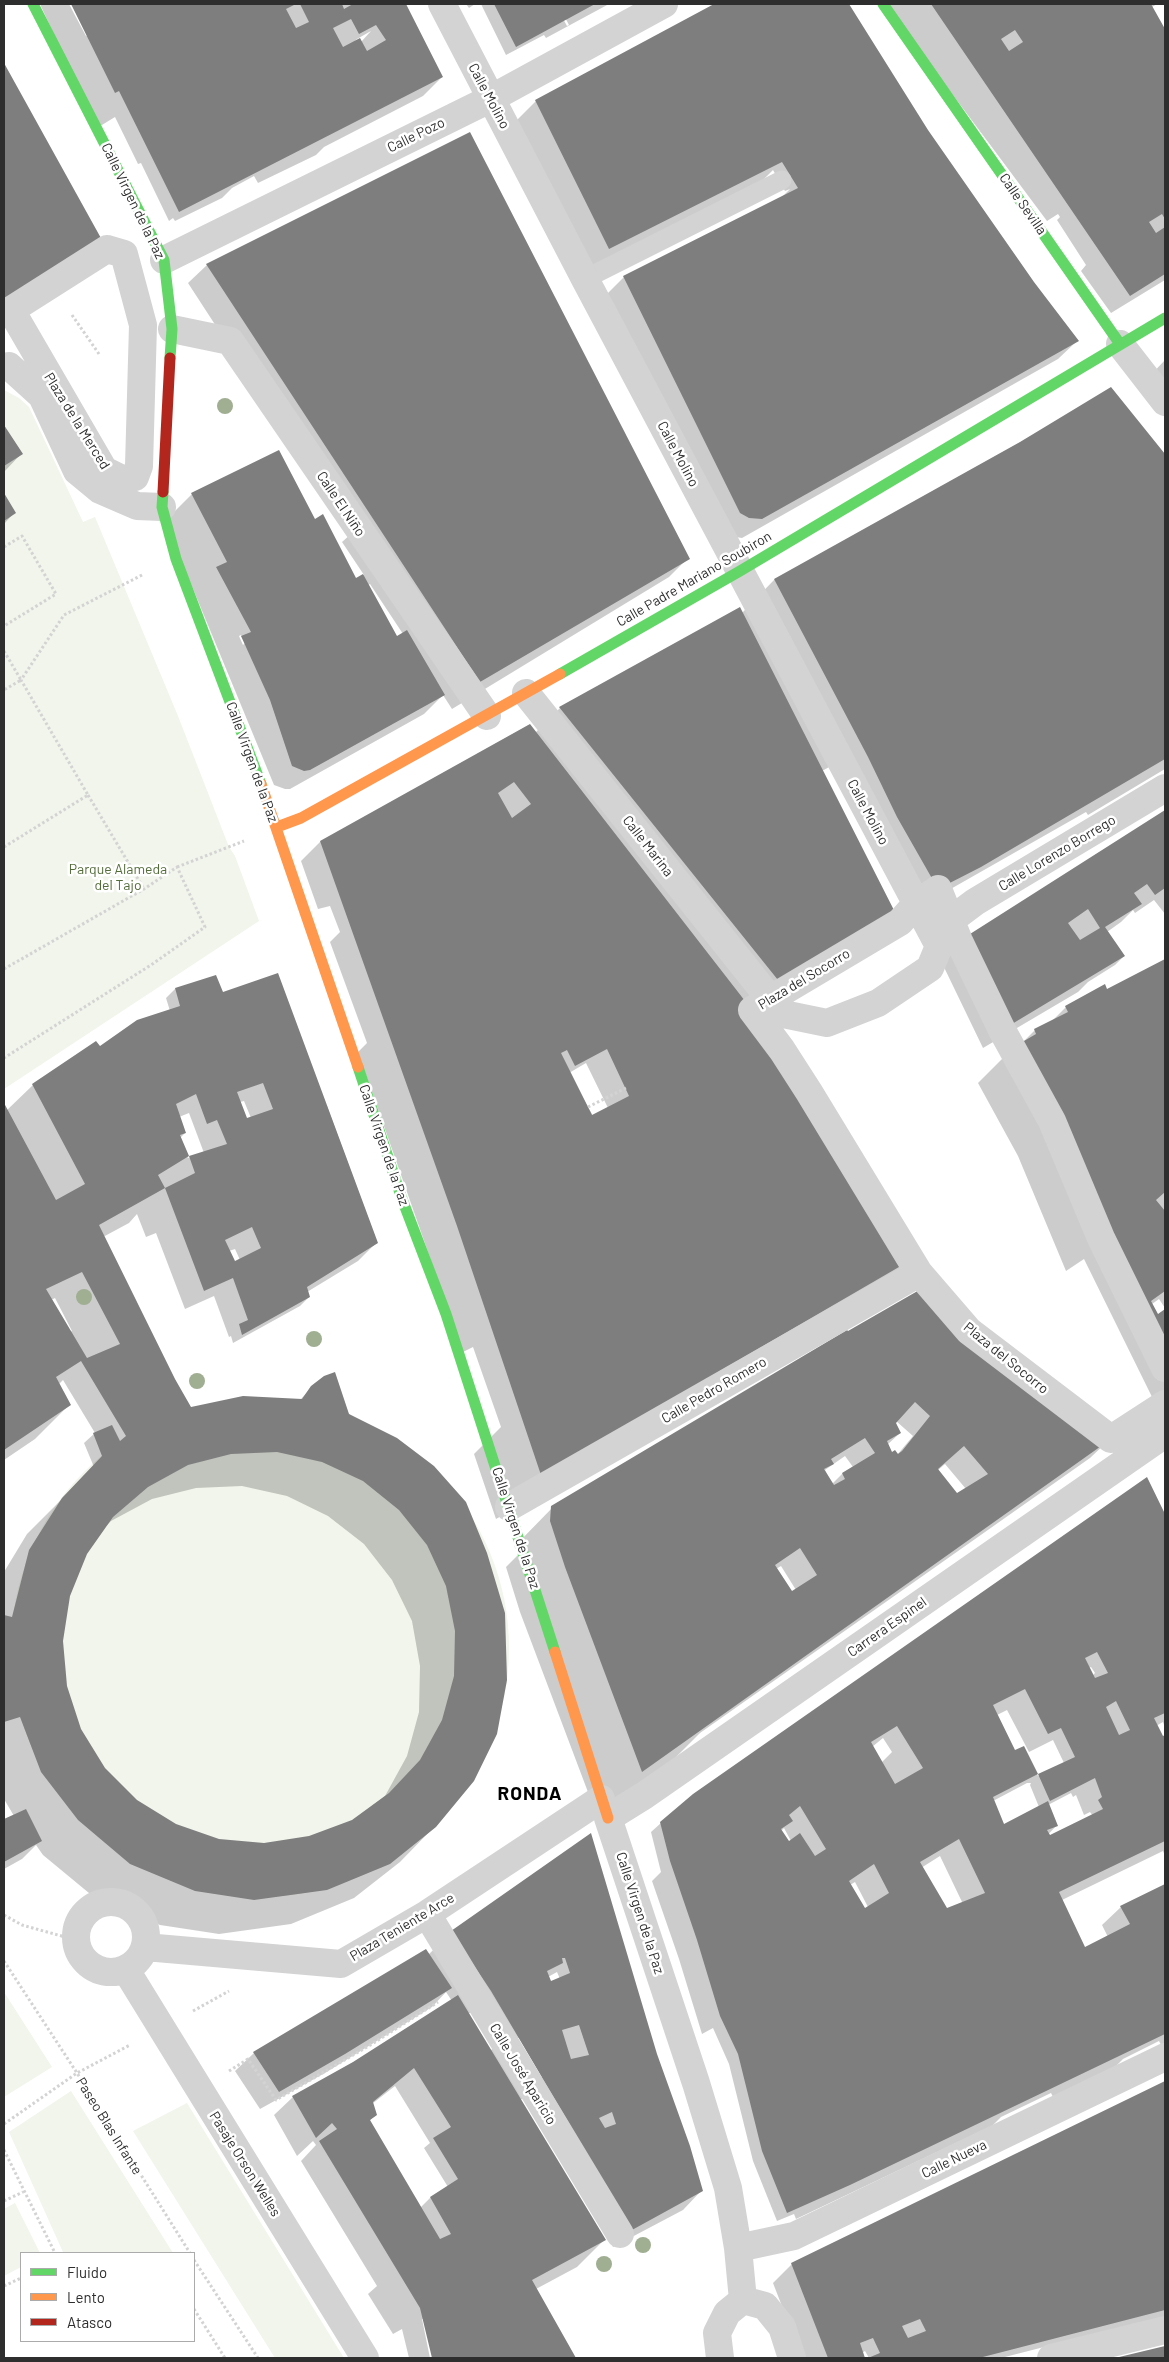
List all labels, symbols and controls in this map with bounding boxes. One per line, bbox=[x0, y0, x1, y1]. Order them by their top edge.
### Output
street label: Calle Molino bbox=[465, 60, 513, 132]
street label: Calle Pozo bbox=[385, 114, 447, 156]
street label: Calle Virgen de la Paz bbox=[98, 140, 168, 262]
street label: Calle Sevilla bbox=[996, 170, 1050, 238]
street label: Plaza de la Merced bbox=[41, 370, 113, 472]
street label: Calle Molino bbox=[654, 418, 702, 490]
street label: Calle El Niño bbox=[313, 468, 369, 540]
street label: Calle Padre Mariano Soubiron bbox=[614, 528, 774, 630]
street label: Calle Virgen de la Paz bbox=[222, 699, 282, 825]
street label: Calle Molino bbox=[844, 776, 892, 848]
street label: Calle Lorenzo Borrego bbox=[995, 811, 1119, 895]
street label: Calle Marina bbox=[619, 812, 677, 880]
park label: Parque Alameda del Tajo bbox=[69, 861, 167, 894]
street label: Plaza del Socorro bbox=[755, 945, 853, 1013]
street label: Calle Virgen de la Paz bbox=[355, 1082, 413, 1208]
street label: Plaza del Socorro bbox=[960, 1319, 1052, 1397]
street label: Calle Pedro Romero bbox=[658, 1353, 770, 1427]
street label: Calle Virgen de la Paz bbox=[488, 1465, 544, 1591]
street label: Carrera Espinel bbox=[844, 1594, 930, 1660]
district label: RONDA bbox=[497, 1783, 563, 1805]
street label: Calle Virgen de la Paz bbox=[612, 1850, 668, 1976]
street label: Plaza Teniente Arce bbox=[347, 1889, 457, 1965]
street label: Calle José Aparicio bbox=[486, 2020, 560, 2128]
street label: Paseo Blas Infante bbox=[72, 2074, 146, 2178]
street label: Pasaje Orson Welles bbox=[206, 2108, 284, 2220]
street label: Calle Nueva bbox=[919, 2136, 989, 2182]
legend bbox=[20, 2252, 195, 2342]
text: Fluido bbox=[67, 2263, 107, 2281]
text: Lento bbox=[67, 2288, 105, 2306]
text: Atasco bbox=[67, 2313, 112, 2331]

